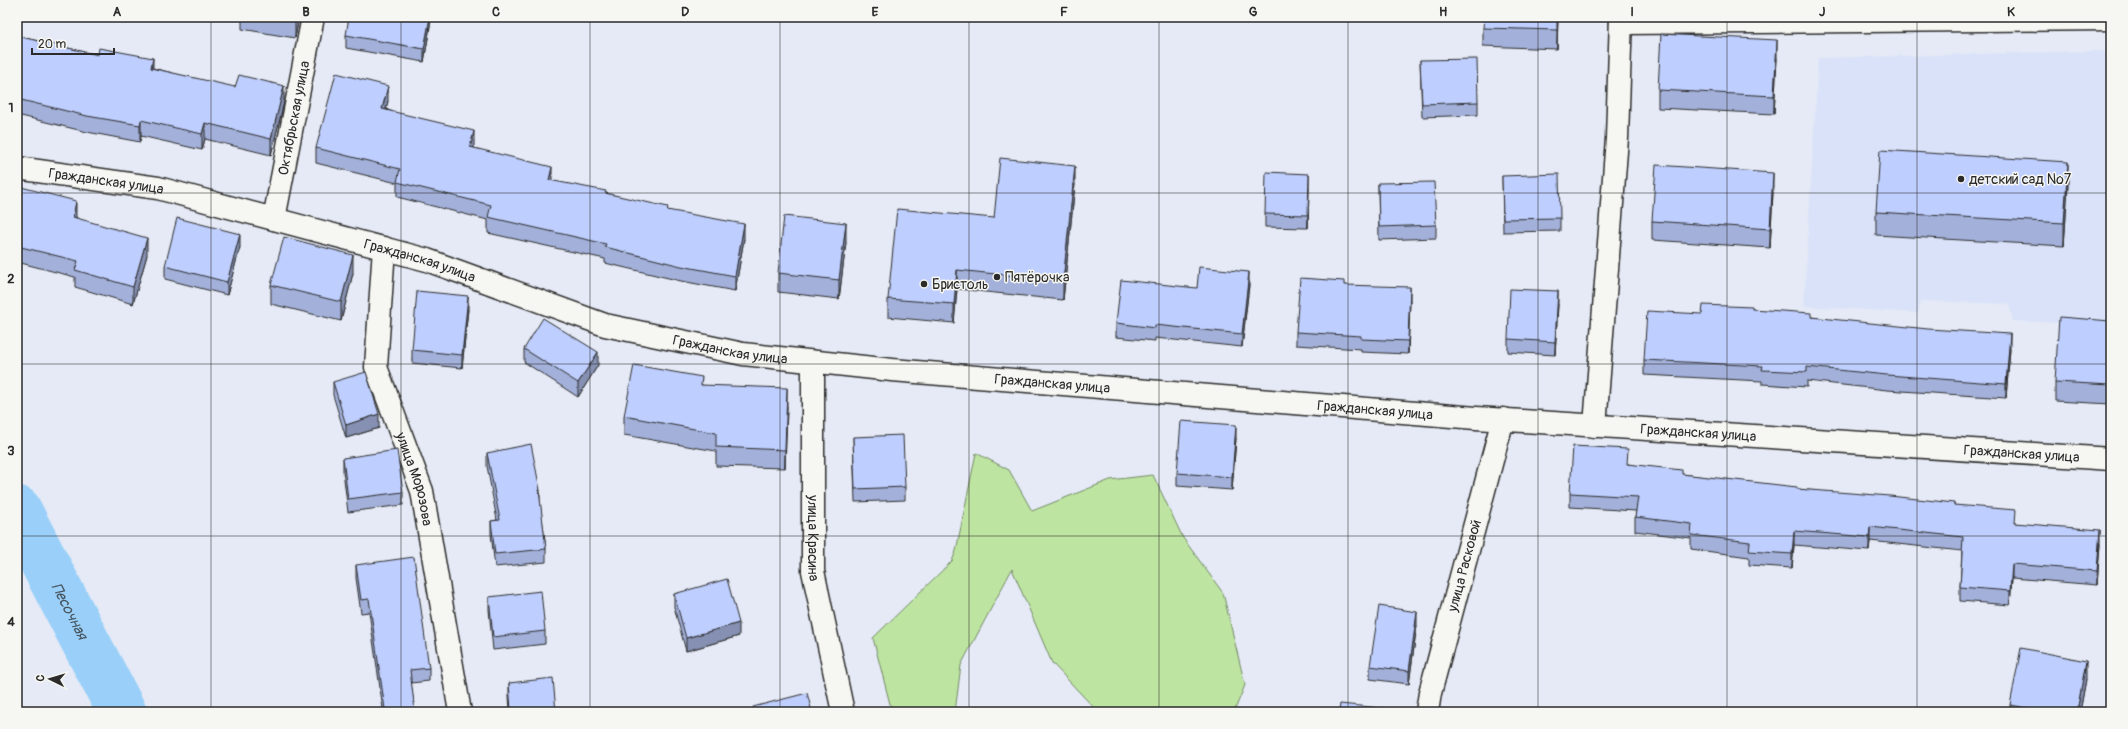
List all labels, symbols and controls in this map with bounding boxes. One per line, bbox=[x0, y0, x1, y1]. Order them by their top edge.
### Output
text: A bbox=[113, 4, 122, 20]
text: B bbox=[302, 4, 310, 20]
text: C bbox=[492, 4, 500, 20]
text: D bbox=[681, 4, 689, 20]
text: E bbox=[872, 4, 879, 20]
text: F bbox=[1060, 4, 1068, 20]
text: G bbox=[1249, 4, 1258, 20]
text: H bbox=[1439, 4, 1447, 20]
text: I bbox=[1630, 4, 1634, 20]
text: J bbox=[1819, 4, 1825, 20]
text: K bbox=[2007, 4, 2015, 20]
scale bar bbox=[32, 30, 114, 56]
text: 20 m bbox=[38, 37, 67, 52]
street label: Октябрьская улица bbox=[274, 59, 313, 177]
text: 1 bbox=[8, 100, 14, 116]
street label: Гражданская улица bbox=[47, 164, 166, 198]
place label: детский сад №7 bbox=[1969, 171, 2072, 188]
marker: детский сад №7 bbox=[1956, 174, 1966, 184]
street label: Гражданская улица bbox=[362, 235, 478, 286]
place label: Пятёрочка bbox=[1005, 269, 1069, 286]
text: 2 bbox=[7, 271, 15, 287]
marker: Пятёрочка bbox=[992, 272, 1002, 282]
place label: Бристоль bbox=[932, 276, 988, 293]
marker: Бристоль bbox=[919, 279, 929, 289]
street label: Гражданская улица bbox=[671, 331, 788, 367]
street label: Гражданская улица bbox=[994, 370, 1111, 396]
street label: Гражданская улица bbox=[1317, 396, 1434, 423]
street label: Гражданская улица bbox=[1640, 420, 1757, 445]
street label: улица Морозова bbox=[392, 429, 436, 527]
street label: Гражданская улица bbox=[1963, 441, 2080, 465]
text: 3 bbox=[7, 443, 15, 459]
street label: улица Красина bbox=[805, 494, 823, 583]
street label: улица Расковой bbox=[1443, 518, 1484, 614]
water label: Песочная bbox=[47, 580, 93, 644]
text: 4 bbox=[7, 614, 15, 630]
north arrow bbox=[30, 659, 70, 699]
text: С bbox=[34, 674, 47, 682]

